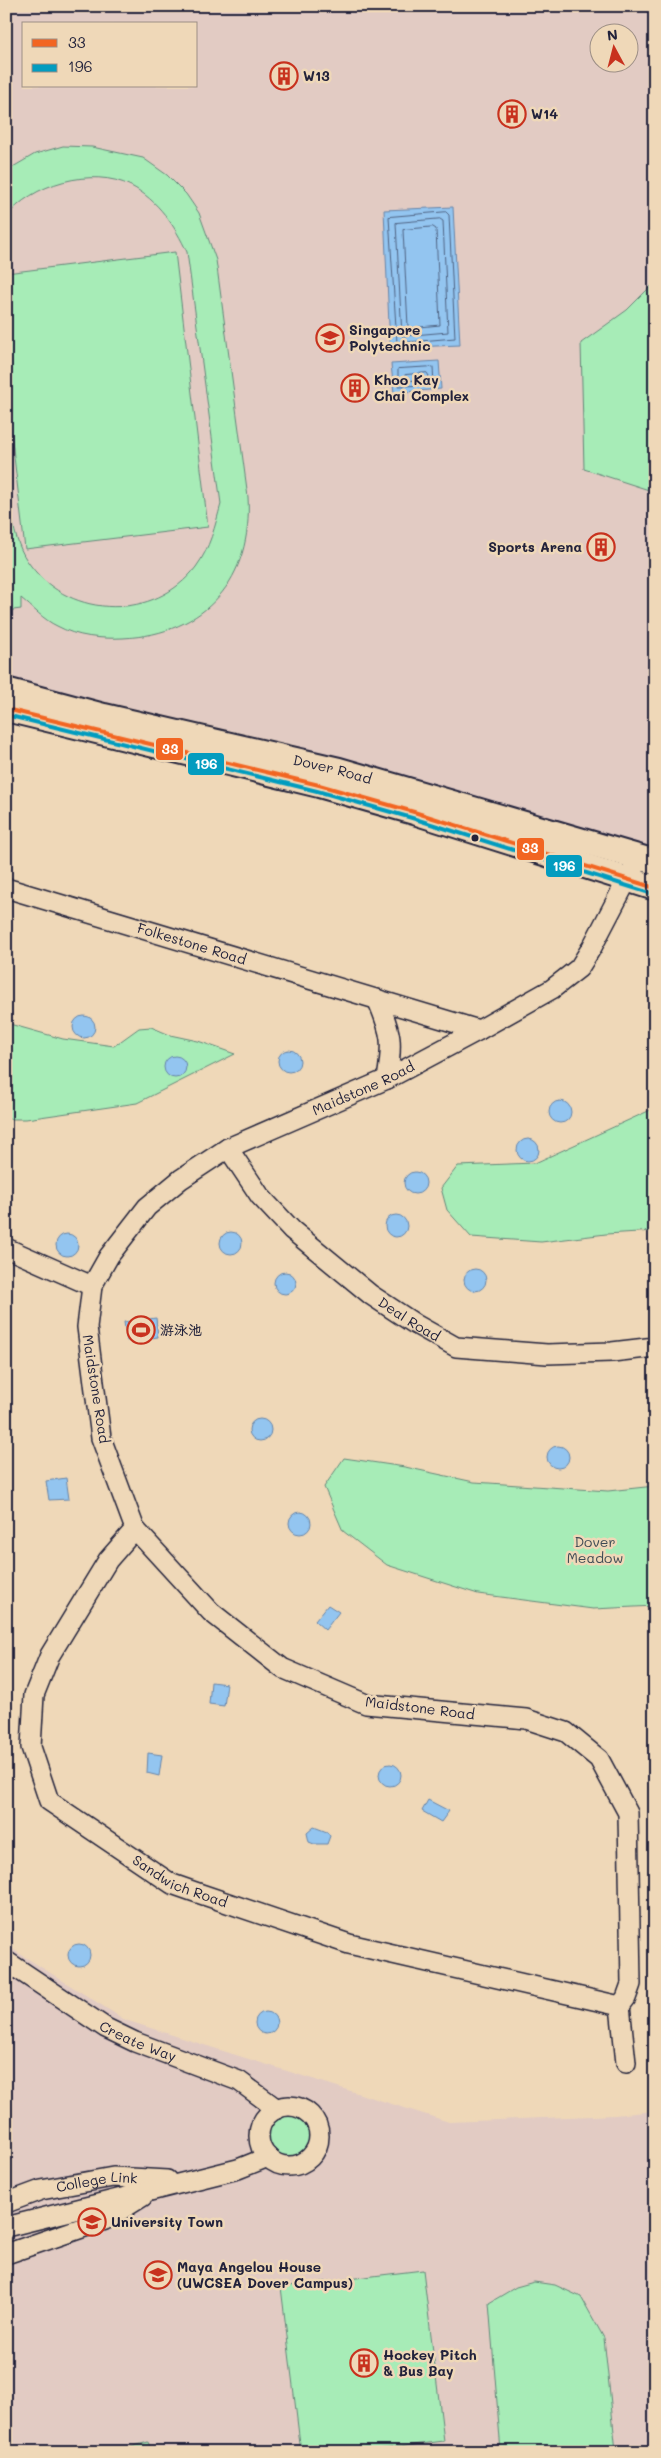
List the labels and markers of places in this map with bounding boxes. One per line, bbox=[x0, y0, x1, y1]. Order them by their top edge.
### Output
building icon: W13 bbox=[269, 61, 299, 91]
place label: W13 bbox=[303, 66, 330, 85]
building icon: W14 bbox=[497, 99, 527, 129]
place label: W14 bbox=[531, 104, 558, 123]
place label: Singapore Polytechnic bbox=[349, 320, 431, 355]
school or university icon: Singapore Polytechnic bbox=[315, 323, 345, 353]
place label: Khoo Kay Chai Complex bbox=[374, 370, 469, 405]
building icon: Khoo Kay Chai Complex bbox=[340, 373, 370, 403]
building icon: Sports Arena bbox=[586, 532, 616, 562]
place label: Sports Arena bbox=[488, 537, 582, 556]
unlabelled marker bbox=[470, 833, 480, 843]
sports icon: 游泳池 bbox=[126, 1315, 156, 1345]
place label: 游泳池 bbox=[160, 1320, 202, 1339]
school or university icon: University Town bbox=[77, 2207, 107, 2237]
place label: University Town bbox=[111, 2212, 223, 2231]
place label: Maya Angelou House (UWCSEA Dover Campus) bbox=[177, 2257, 353, 2292]
school or university icon: Maya Angelou House (UWCSEA Dover Campus) bbox=[143, 2260, 173, 2290]
place label: Hockey Pitch & Bus Bay bbox=[383, 2345, 477, 2380]
building icon: Hockey Pitch & Bus Bay bbox=[349, 2348, 379, 2378]

